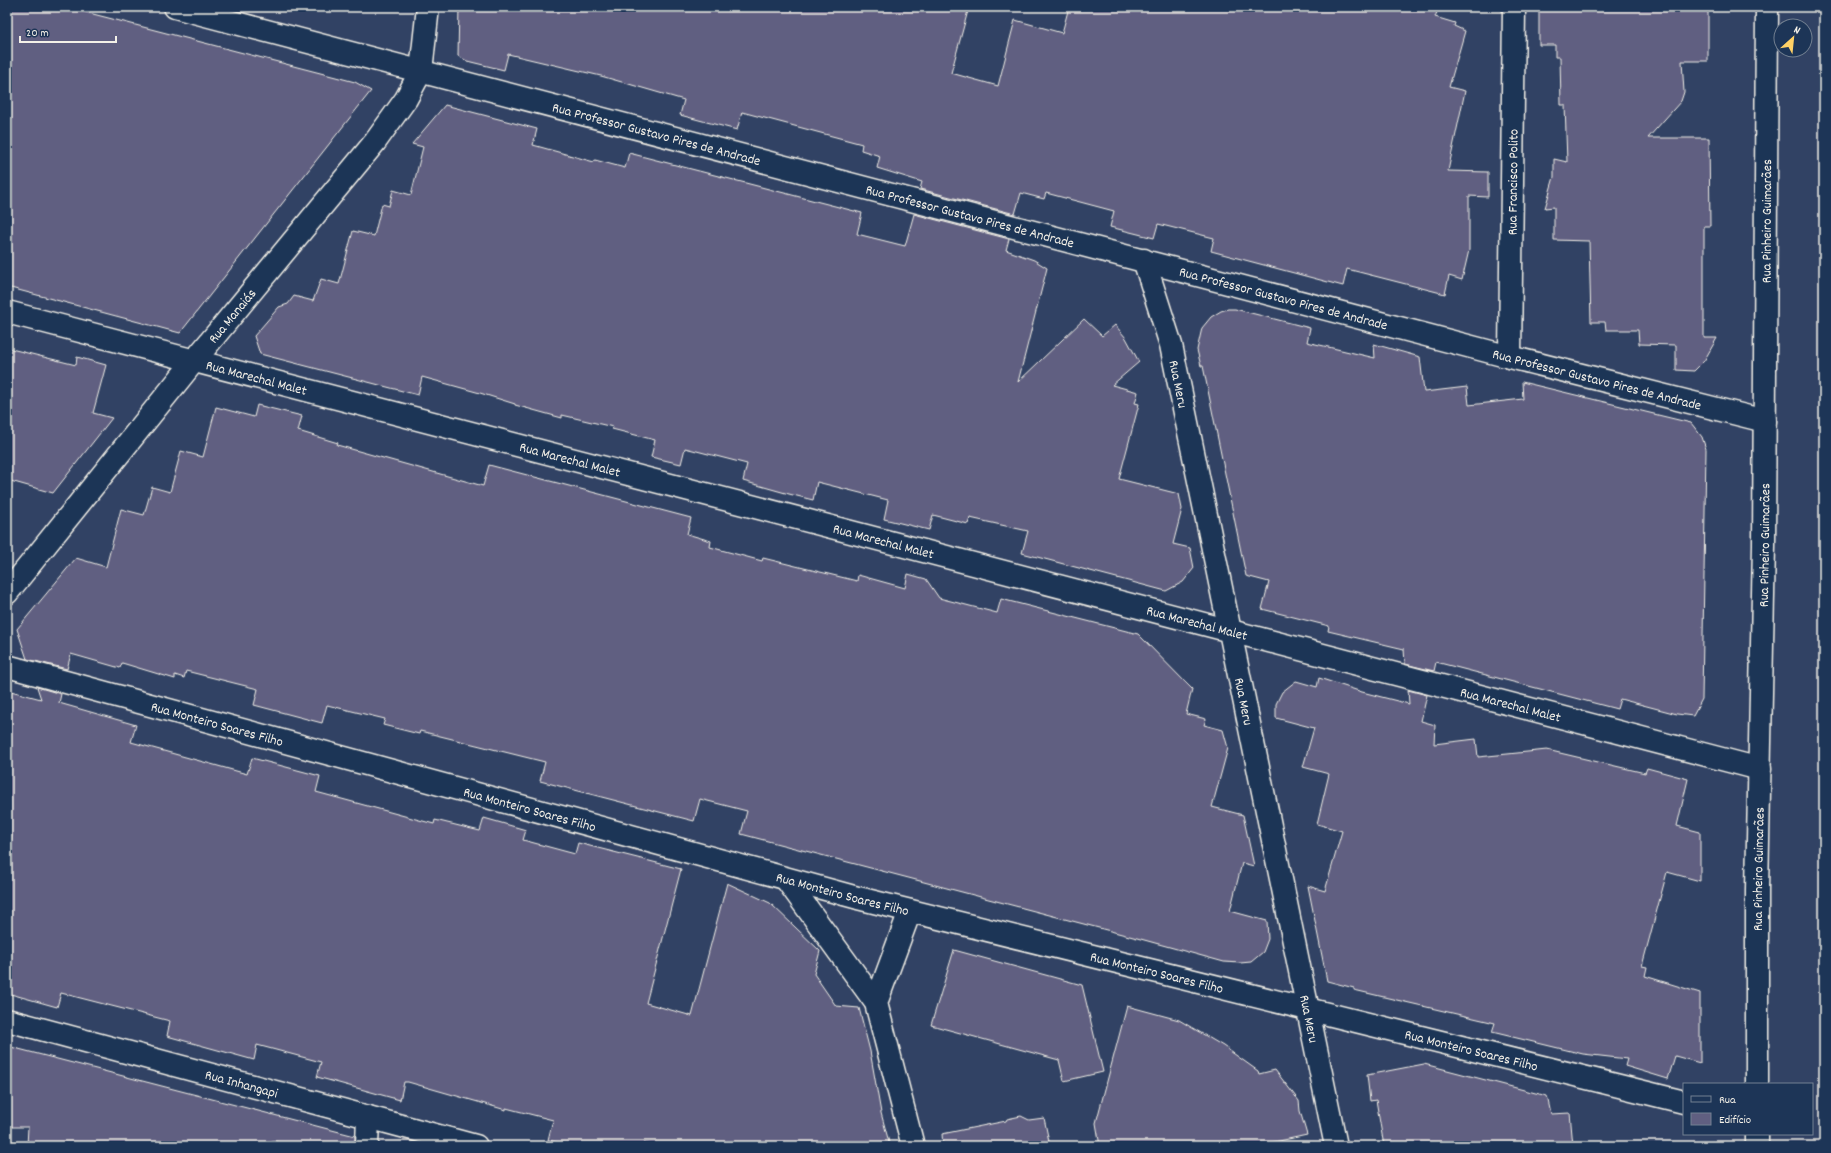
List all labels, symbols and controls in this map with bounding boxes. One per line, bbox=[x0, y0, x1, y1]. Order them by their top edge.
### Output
scale bar bbox=[20, 18, 116, 44]
north arrow bbox=[1773, 18, 1813, 58]
text: N bbox=[1791, 23, 1803, 39]
text: 20 m bbox=[26, 25, 49, 42]
street label: Rua Professor Gustavo Pires de Andrade bbox=[550, 98, 763, 172]
street label: Rua Francisco Polito bbox=[1503, 129, 1525, 235]
street label: Rua Pinheiro Guimarães bbox=[1757, 159, 1778, 283]
street label: Rua Professor Gustavo Pires de Andrade bbox=[863, 180, 1076, 254]
street label: Rua Professor Gustavo Pires de Andrade bbox=[1177, 263, 1389, 336]
street label: Rua Manaiás bbox=[204, 285, 262, 349]
street label: Rua Professor Gustavo Pires de Andrade bbox=[1490, 345, 1703, 417]
street label: Rua Marechal Malet bbox=[204, 356, 309, 402]
street label: Rua Meru bbox=[1162, 359, 1192, 410]
street label: Rua Marechal Malet bbox=[517, 438, 622, 483]
street label: Rua Pinheiro Guimarães bbox=[1755, 483, 1776, 607]
street label: Rua Marechal Malet bbox=[831, 520, 936, 565]
street label: Rua Marechal Malet bbox=[1144, 601, 1249, 647]
street label: Rua Meru bbox=[1228, 676, 1257, 727]
street label: Rua Marechal Malet bbox=[1458, 683, 1563, 729]
street label: Rua Monteiro Soares Filho bbox=[148, 698, 285, 753]
street label: Rua Monteiro Soares Filho bbox=[461, 783, 598, 838]
street label: Rua Pinheiro Guimarães bbox=[1749, 807, 1771, 931]
street label: Rua Monteiro Soares Filho bbox=[774, 868, 911, 922]
street label: Rua Monteiro Soares Filho bbox=[1088, 948, 1225, 1000]
street label: Rua Meru bbox=[1293, 993, 1322, 1045]
street label: Rua Monteiro Soares Filho bbox=[1402, 1025, 1540, 1078]
street label: Rua Inhangapi bbox=[202, 1066, 280, 1104]
legend bbox=[1683, 1083, 1813, 1135]
text: Rua bbox=[1719, 1092, 1736, 1109]
text: Edifício bbox=[1719, 1112, 1751, 1129]

